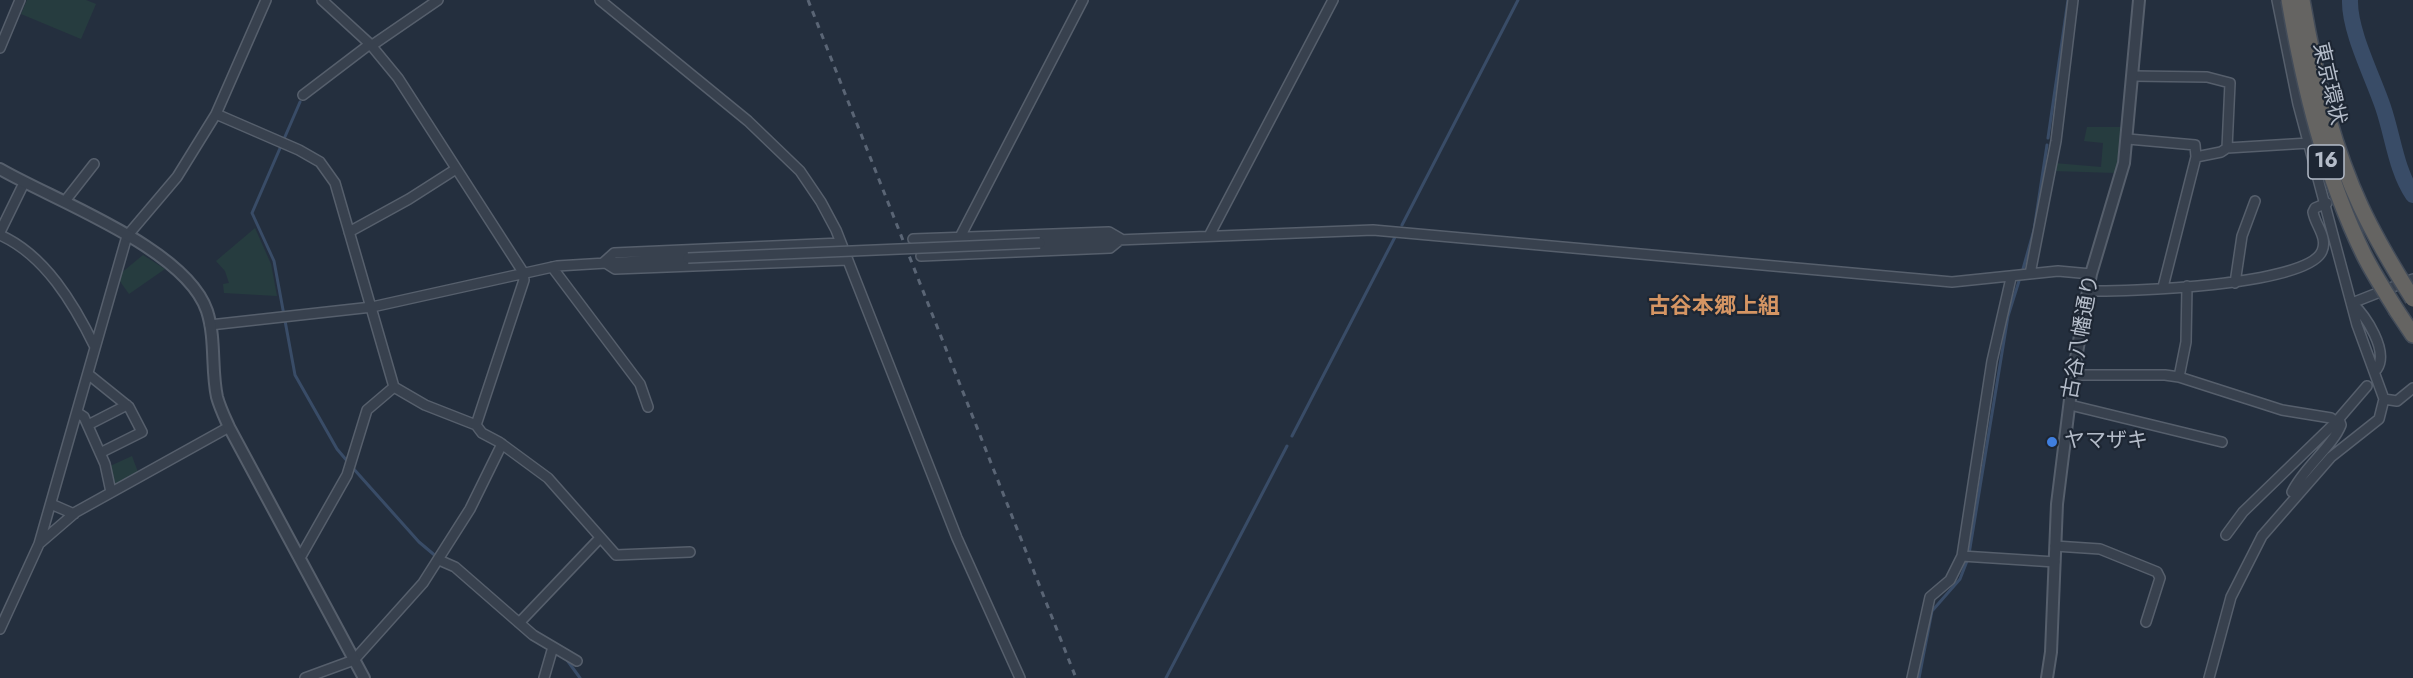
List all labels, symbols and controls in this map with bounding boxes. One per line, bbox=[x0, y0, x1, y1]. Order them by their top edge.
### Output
street label: 東京環状 bbox=[2306, 40, 2350, 128]
road number: 16 bbox=[2308, 145, 2344, 179]
street label: 古谷八幡通り bbox=[2059, 273, 2105, 401]
district label: 古谷本郷上組 bbox=[1648, 295, 1780, 321]
place label: ヤマザキ bbox=[2064, 429, 2148, 455]
marker: ヤマザキ bbox=[2045, 435, 2059, 449]

